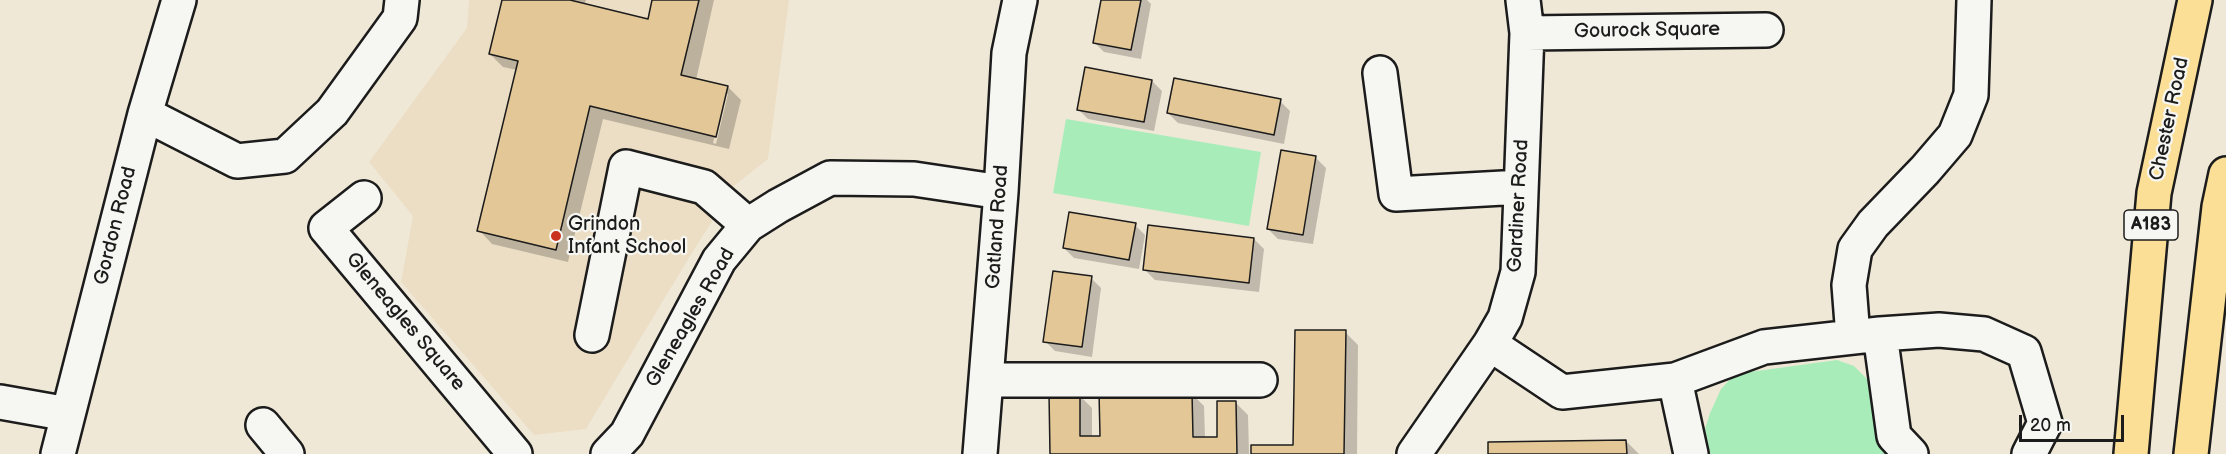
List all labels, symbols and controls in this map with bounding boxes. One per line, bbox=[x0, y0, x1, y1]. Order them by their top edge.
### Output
street label: Gourock Square bbox=[1574, 18, 1720, 44]
street label: Chester Road bbox=[2145, 55, 2195, 183]
street label: Gardiner Road bbox=[1504, 139, 1534, 273]
street label: Gordon Road bbox=[90, 164, 142, 288]
street label: Gatland Road bbox=[982, 164, 1014, 290]
road number: A183 bbox=[2124, 210, 2178, 240]
place label: Grindon Infant School bbox=[568, 213, 686, 260]
marker: Grindon Infant School bbox=[549, 229, 563, 243]
street label: Gleneagles Road bbox=[641, 244, 741, 392]
street label: Gleneagles Square bbox=[340, 248, 470, 396]
scale bar bbox=[2022, 403, 2127, 441]
text: 20 m bbox=[2030, 415, 2071, 436]

